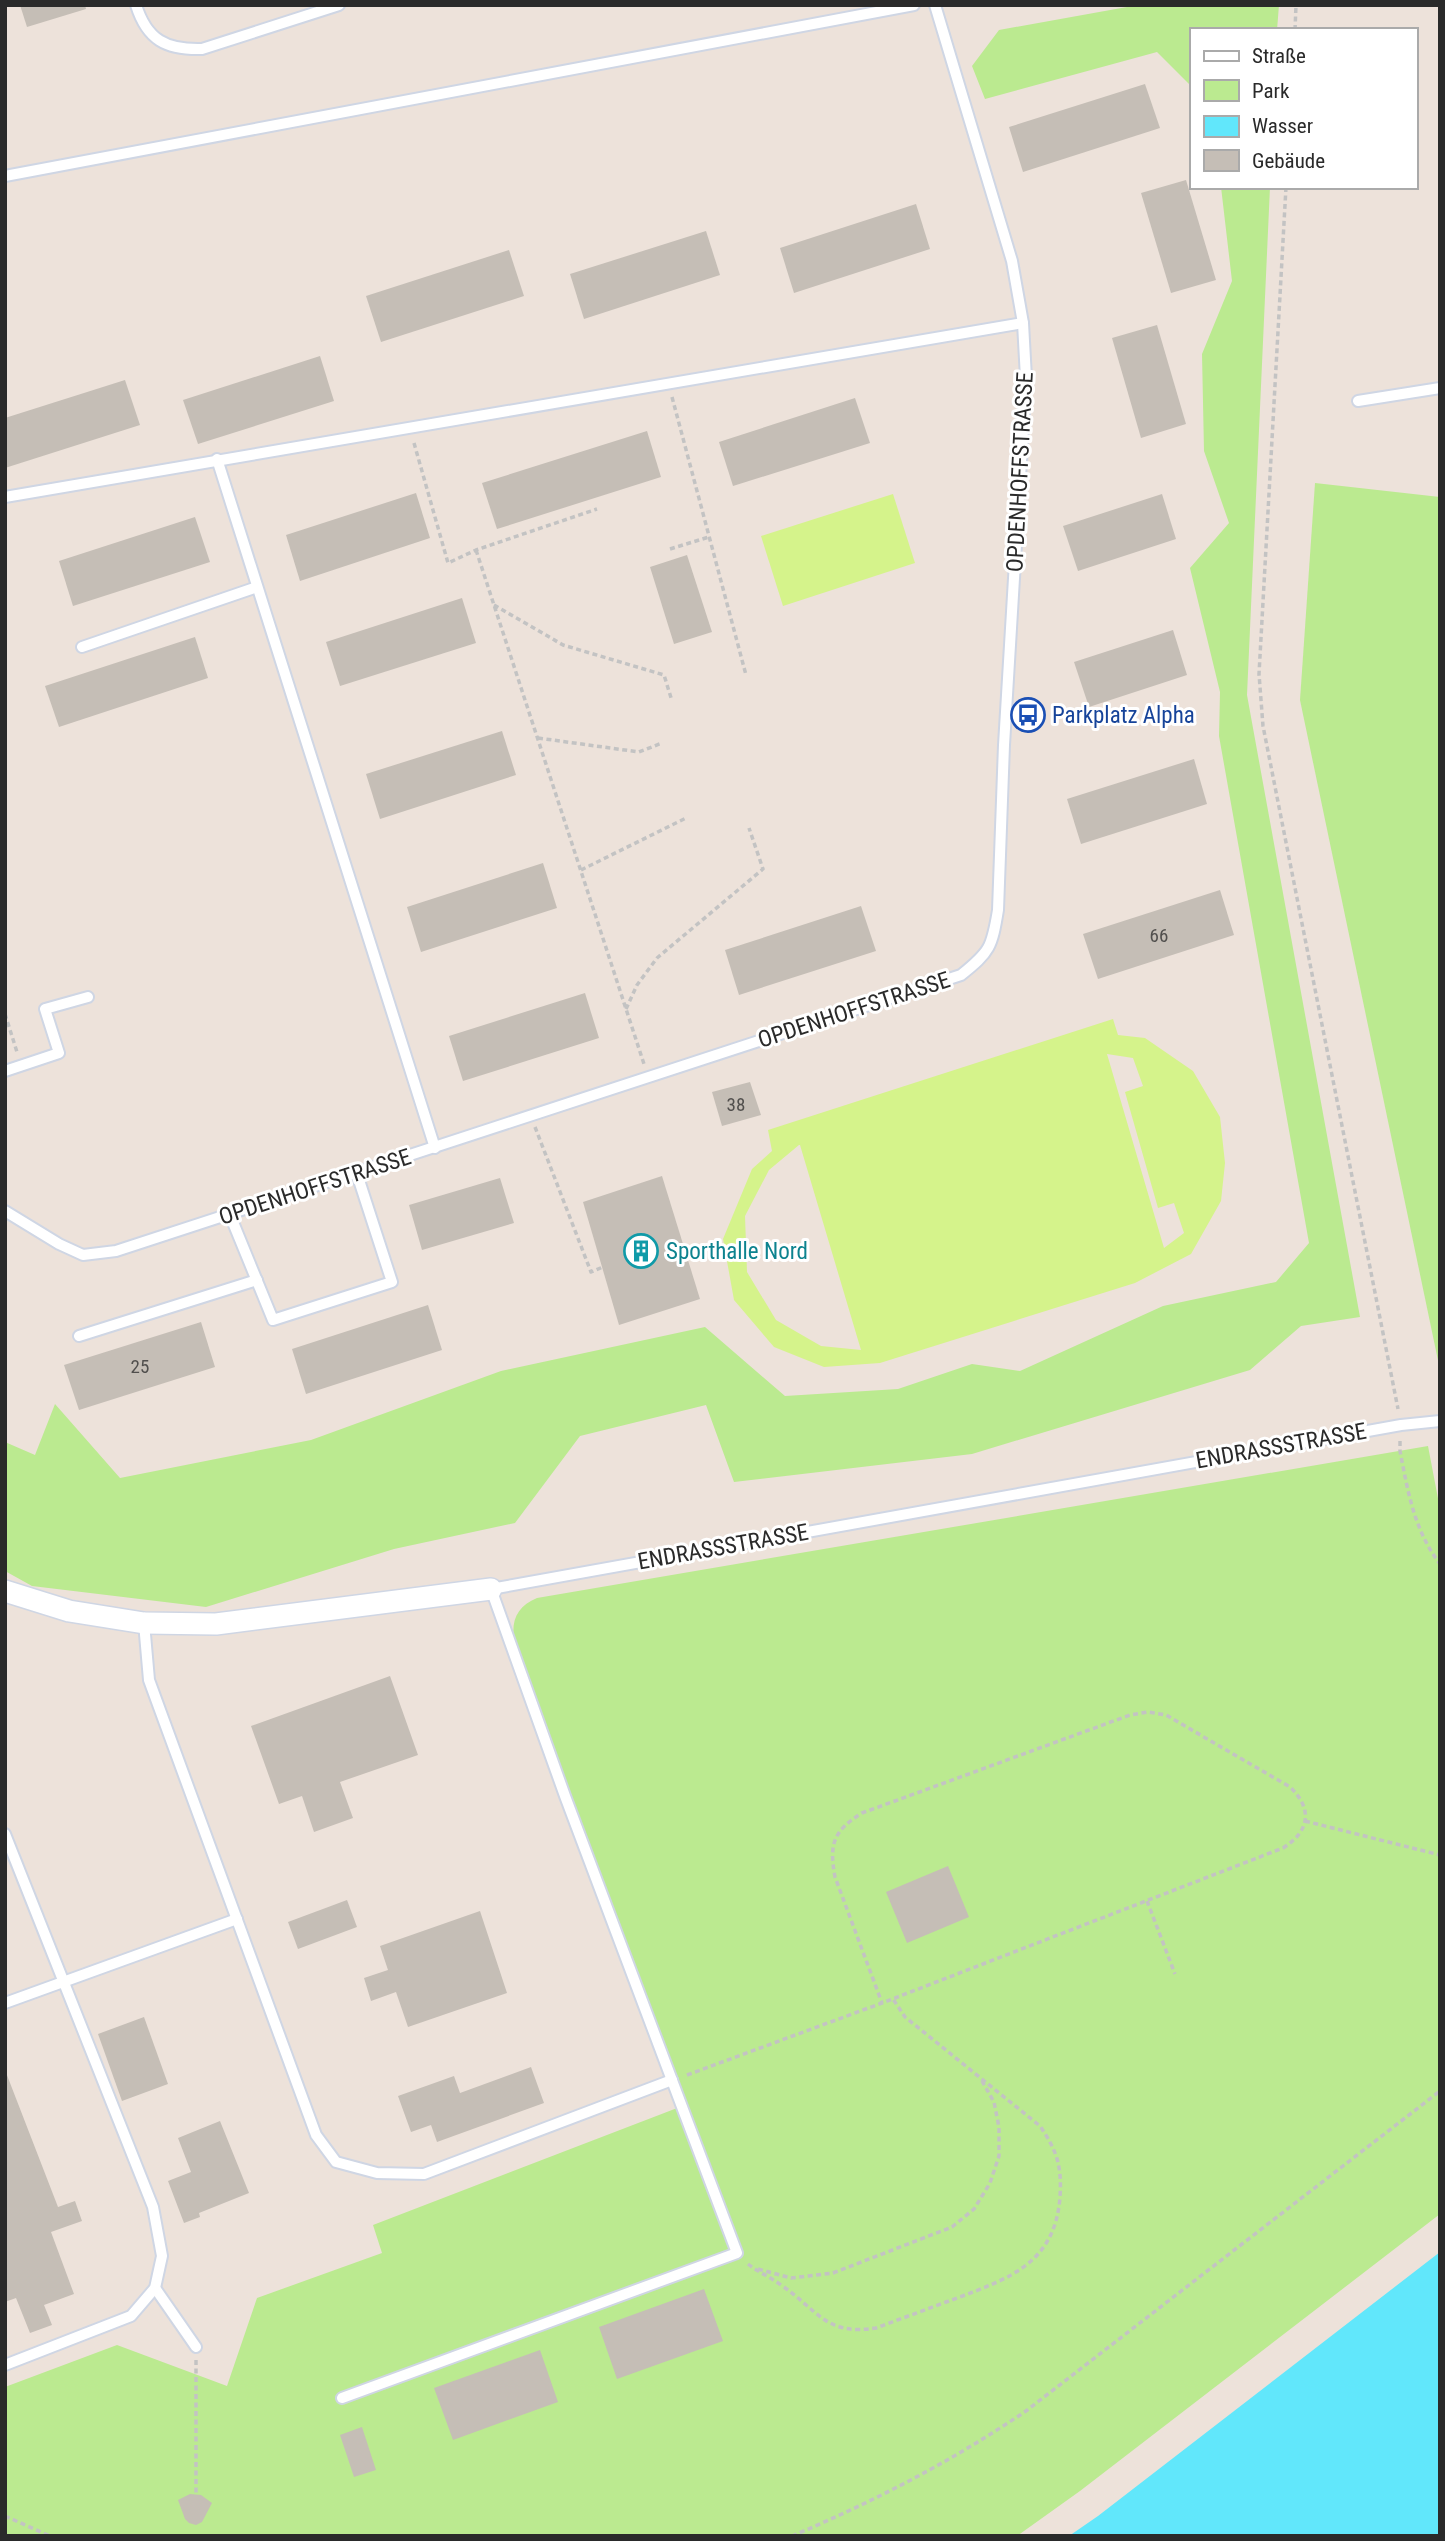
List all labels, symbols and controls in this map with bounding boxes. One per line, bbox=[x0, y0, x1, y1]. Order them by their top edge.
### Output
legend bbox=[1190, 28, 1417, 189]
text: Straße bbox=[1252, 44, 1306, 68]
text: Park bbox=[1252, 79, 1290, 103]
text: Wasser bbox=[1252, 114, 1313, 138]
text: Gebäude bbox=[1252, 149, 1325, 173]
street label: OPDENHOFFSTRASSE bbox=[1001, 371, 1039, 573]
bus stop icon: Parkplatz Alpha bbox=[1009, 696, 1047, 734]
place label: Parkplatz Alpha bbox=[1052, 702, 1195, 729]
house number: 66 bbox=[1150, 924, 1168, 947]
street label: OPDENHOFFSTRASSE bbox=[755, 966, 953, 1054]
house number: 38 bbox=[727, 1093, 745, 1116]
street label: OPDENHOFFSTRASSE bbox=[216, 1143, 414, 1231]
building icon: Sporthalle Nord bbox=[622, 1232, 660, 1270]
place label: Sporthalle Nord bbox=[666, 1238, 808, 1265]
house number: 25 bbox=[131, 1355, 149, 1378]
street label: ENDRASSSTRASSE bbox=[1194, 1418, 1368, 1474]
street label: ENDRASSSTRASSE bbox=[636, 1519, 810, 1575]

